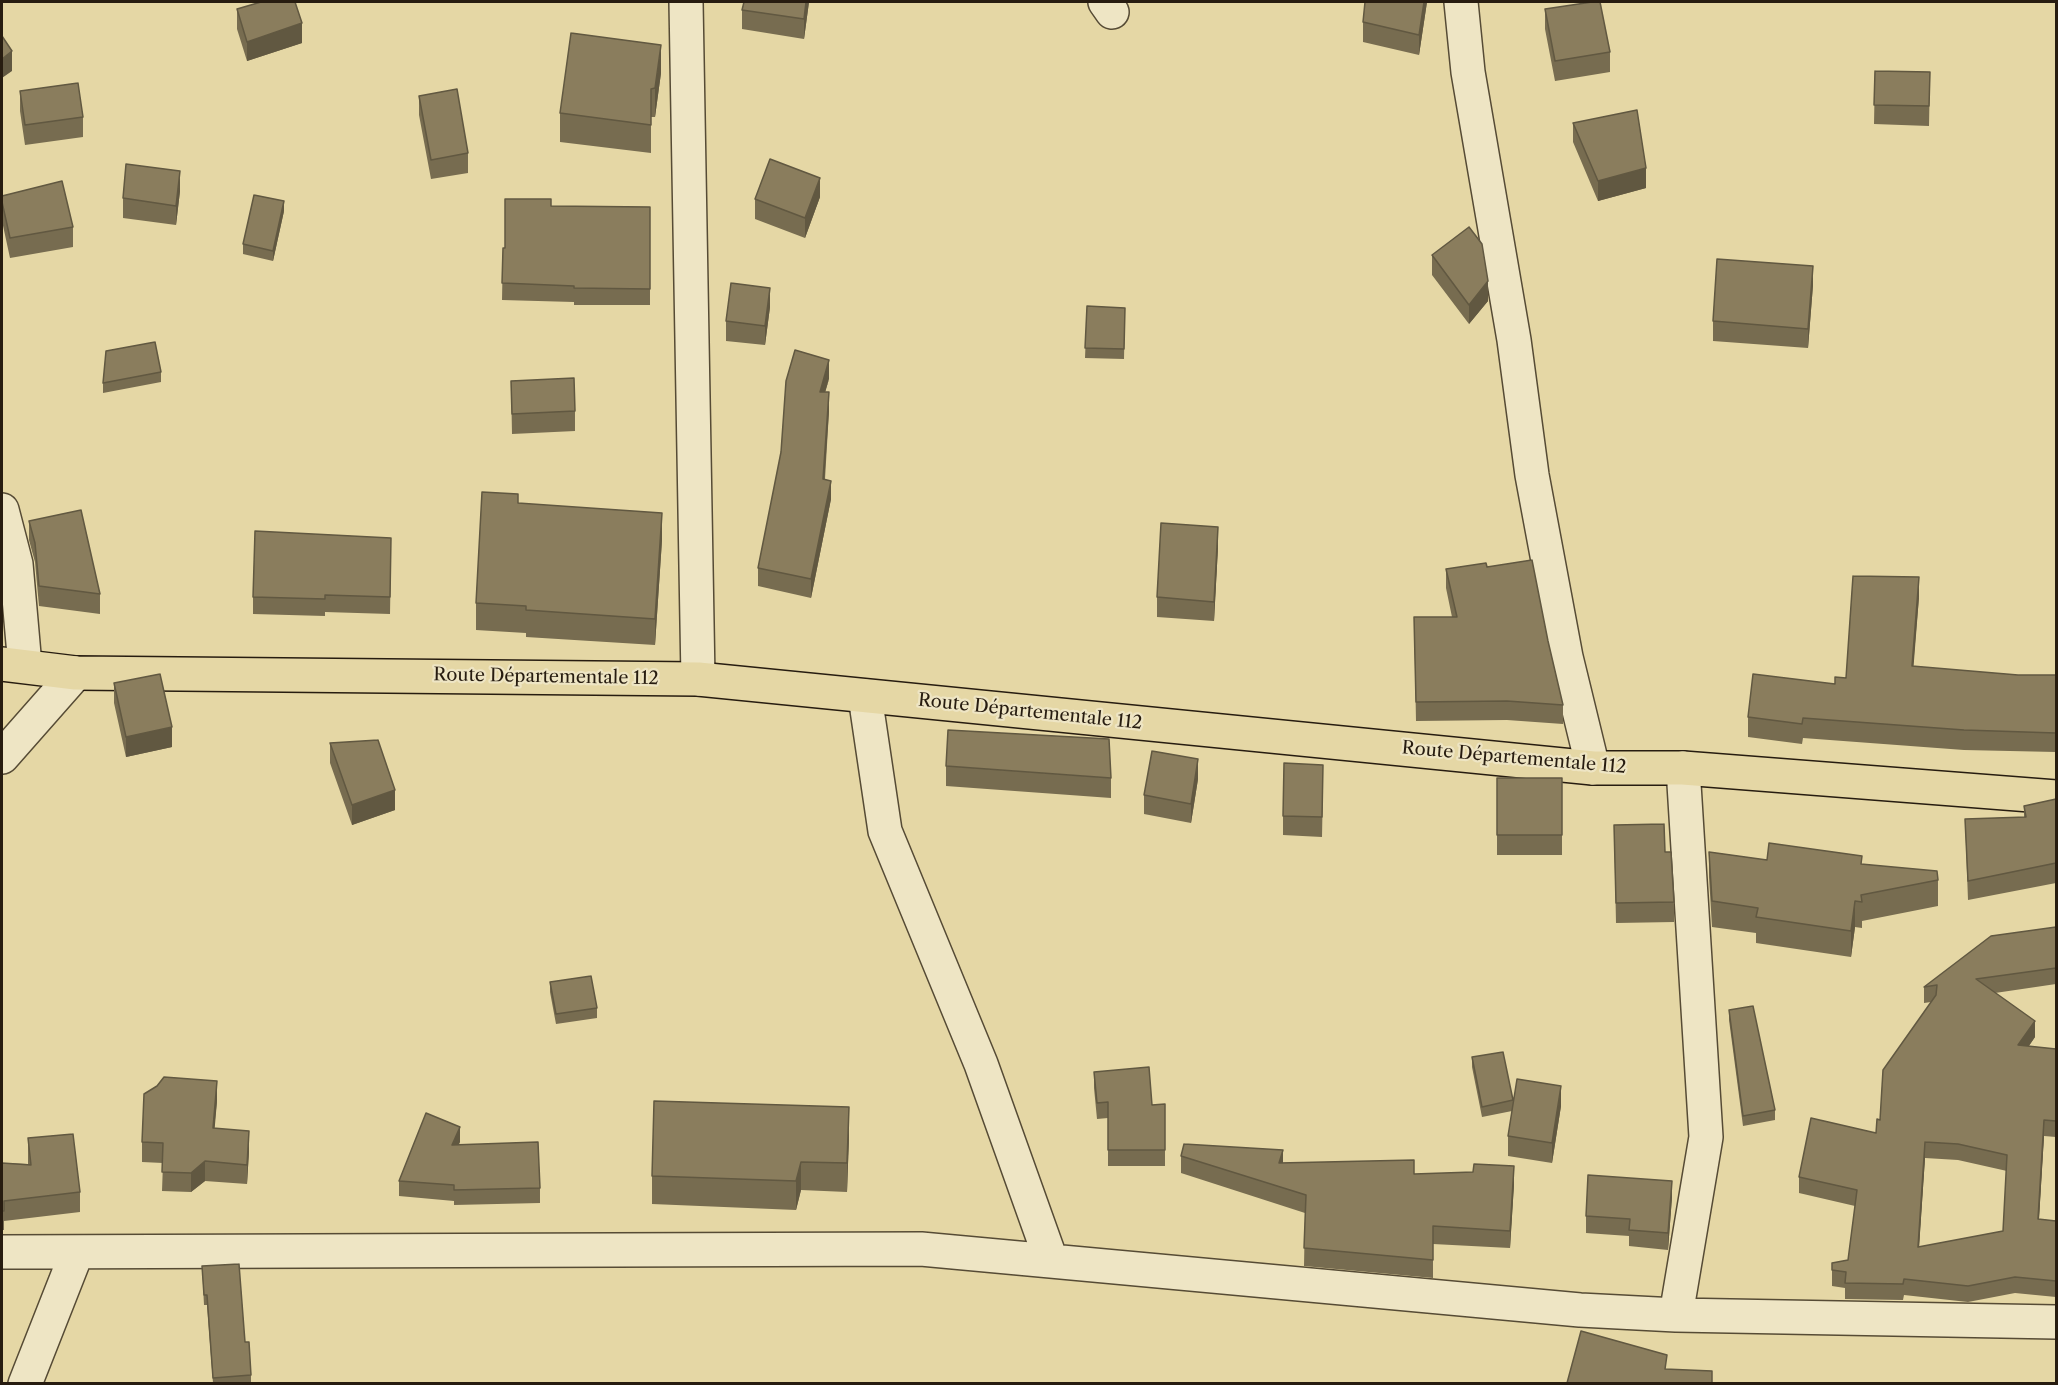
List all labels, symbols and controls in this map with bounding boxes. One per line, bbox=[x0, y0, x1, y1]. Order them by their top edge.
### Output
street label: Route Départementale 112 bbox=[433, 664, 659, 690]
street label: Route Départementale 112 bbox=[917, 689, 1143, 735]
street label: Route Départementale 112 bbox=[1401, 737, 1627, 779]

